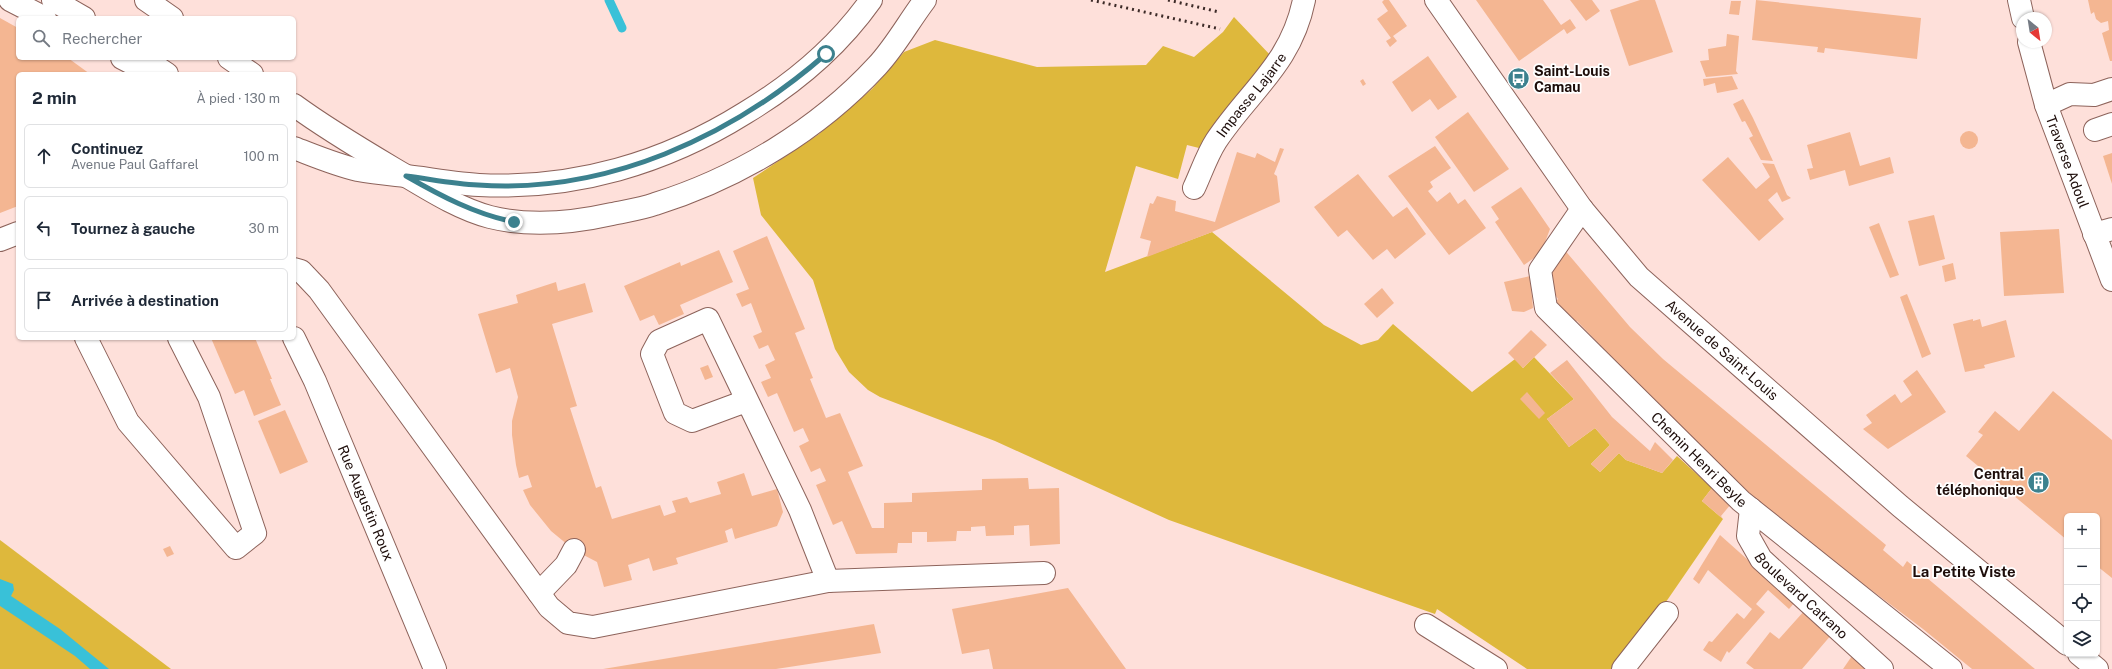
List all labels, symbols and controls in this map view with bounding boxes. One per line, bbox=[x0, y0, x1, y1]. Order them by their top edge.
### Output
north arrow bbox=[2016, 12, 2052, 48]
search box bbox=[16, 16, 296, 60]
icon: search bbox=[30, 27, 52, 49]
text: Rechercher bbox=[62, 30, 142, 47]
route start bbox=[817, 45, 835, 63]
street label: Impasse Lajarre bbox=[1213, 50, 1290, 140]
place label: Saint-Louis Camau bbox=[1534, 63, 1610, 95]
bus stop icon: Saint-Louis Camau bbox=[1505, 66, 1531, 92]
text: 2 min bbox=[32, 88, 77, 108]
text: À pied · 130 m bbox=[197, 91, 280, 106]
street label: Traverse Adoul bbox=[2043, 113, 2092, 210]
text: Continuez bbox=[71, 140, 143, 157]
icon: ahead bbox=[33, 145, 55, 167]
text: 100 m bbox=[243, 149, 279, 164]
text: Avenue Paul Gaffarel bbox=[71, 157, 199, 172]
route end bbox=[505, 213, 523, 231]
icon: left bbox=[33, 217, 55, 239]
text: Tournez à gauche bbox=[71, 220, 195, 237]
text: 30 m bbox=[249, 221, 279, 236]
icon: arrive bbox=[33, 289, 55, 311]
text: Arrivée à destination bbox=[71, 292, 219, 309]
street label: Avenue de Saint-Louis bbox=[1662, 296, 1781, 403]
street label: Chemin Henri Beyle bbox=[1648, 409, 1750, 511]
street label: Rue Augustin Roux bbox=[335, 443, 397, 563]
place label: Central téléphonique bbox=[1936, 466, 2024, 498]
building icon: Central téléphonique bbox=[2026, 469, 2052, 495]
map controls bbox=[2064, 513, 2100, 657]
button: + bbox=[2064, 513, 2100, 549]
button: − bbox=[2064, 549, 2100, 585]
street label: Boulevard Catrano bbox=[1751, 550, 1851, 642]
district label: La Petite Viste bbox=[1912, 563, 2016, 580]
button: locate bbox=[2064, 585, 2100, 621]
button: layers bbox=[2064, 621, 2100, 657]

